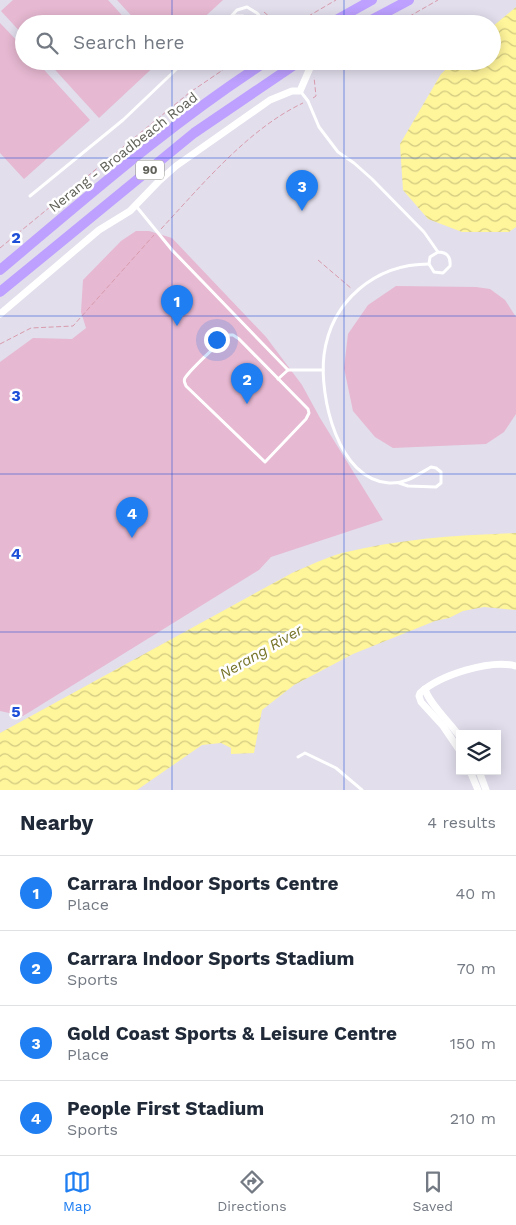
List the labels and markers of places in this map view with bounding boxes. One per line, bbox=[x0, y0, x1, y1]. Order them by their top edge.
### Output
pin: 3 bbox=[286, 170, 318, 211]
pin: 1 bbox=[161, 285, 193, 326]
pin: 2 bbox=[231, 363, 263, 404]
pin: 4 bbox=[116, 497, 148, 538]

